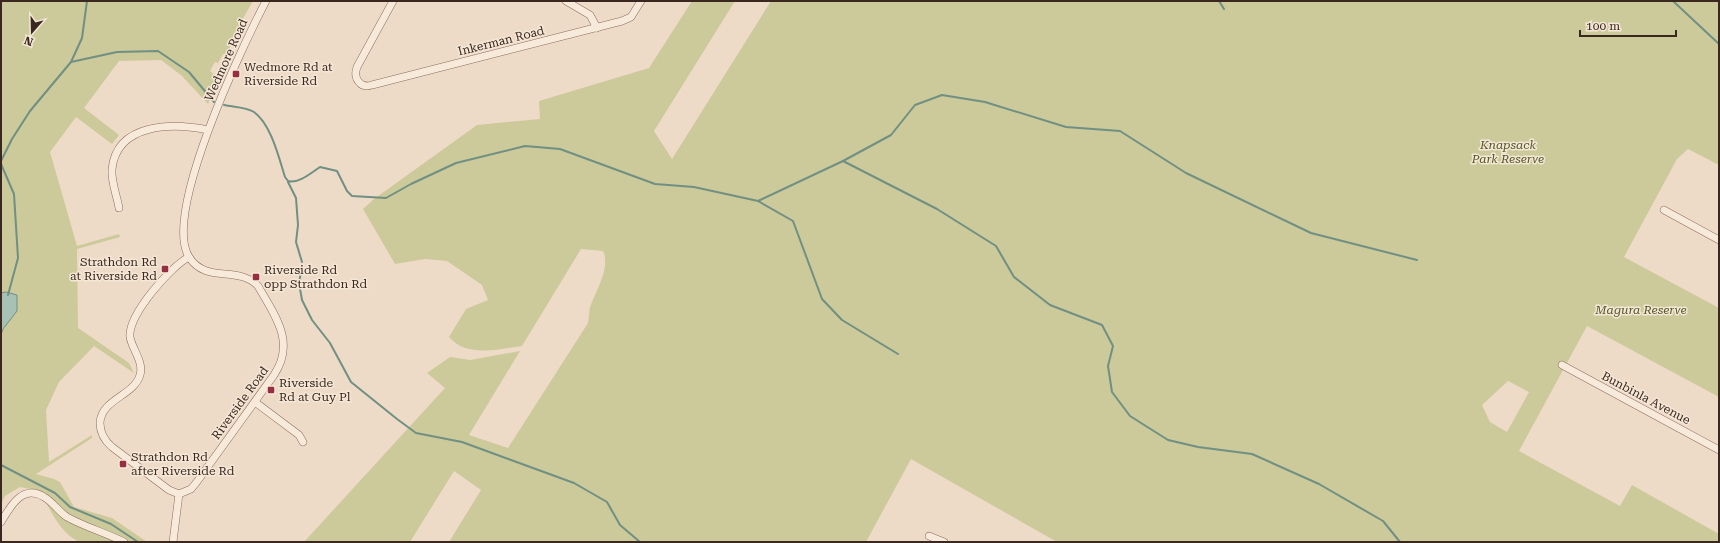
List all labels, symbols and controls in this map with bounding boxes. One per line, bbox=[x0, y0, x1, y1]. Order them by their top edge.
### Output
north arrow bbox=[12, 12, 52, 52]
scale bar bbox=[1580, 12, 1676, 38]
street label: Wedmore Road bbox=[202, 17, 250, 103]
text: 100 m bbox=[1586, 19, 1620, 33]
street label: Inkerman Road bbox=[456, 23, 546, 59]
text: N bbox=[22, 33, 35, 48]
place label: Wedmore Rd at Riverside Rd bbox=[244, 60, 333, 88]
marker: Wedmore Rd at Riverside Rd bbox=[231, 69, 241, 79]
park label: Knapsack Park Reserve bbox=[1471, 138, 1544, 166]
place label: Strathdon Rd at Riverside Rd bbox=[70, 255, 157, 283]
place label: Riverside Rd opp Strathdon Rd bbox=[264, 263, 367, 291]
marker: Strathdon Rd at Riverside Rd bbox=[160, 264, 170, 274]
marker: Riverside Rd opp Strathdon Rd bbox=[251, 272, 261, 282]
park label: Magura Reserve bbox=[1594, 303, 1687, 317]
street label: Riverside Road bbox=[209, 364, 271, 442]
street label: Bunbinla Avenue bbox=[1599, 369, 1693, 427]
place label: Riverside Rd at Guy Pl bbox=[279, 376, 351, 404]
marker: Riverside Rd at Guy Pl bbox=[266, 385, 276, 395]
place label: Strathdon Rd after Riverside Rd bbox=[131, 450, 235, 478]
marker: Strathdon Rd after Riverside Rd bbox=[118, 459, 128, 469]

